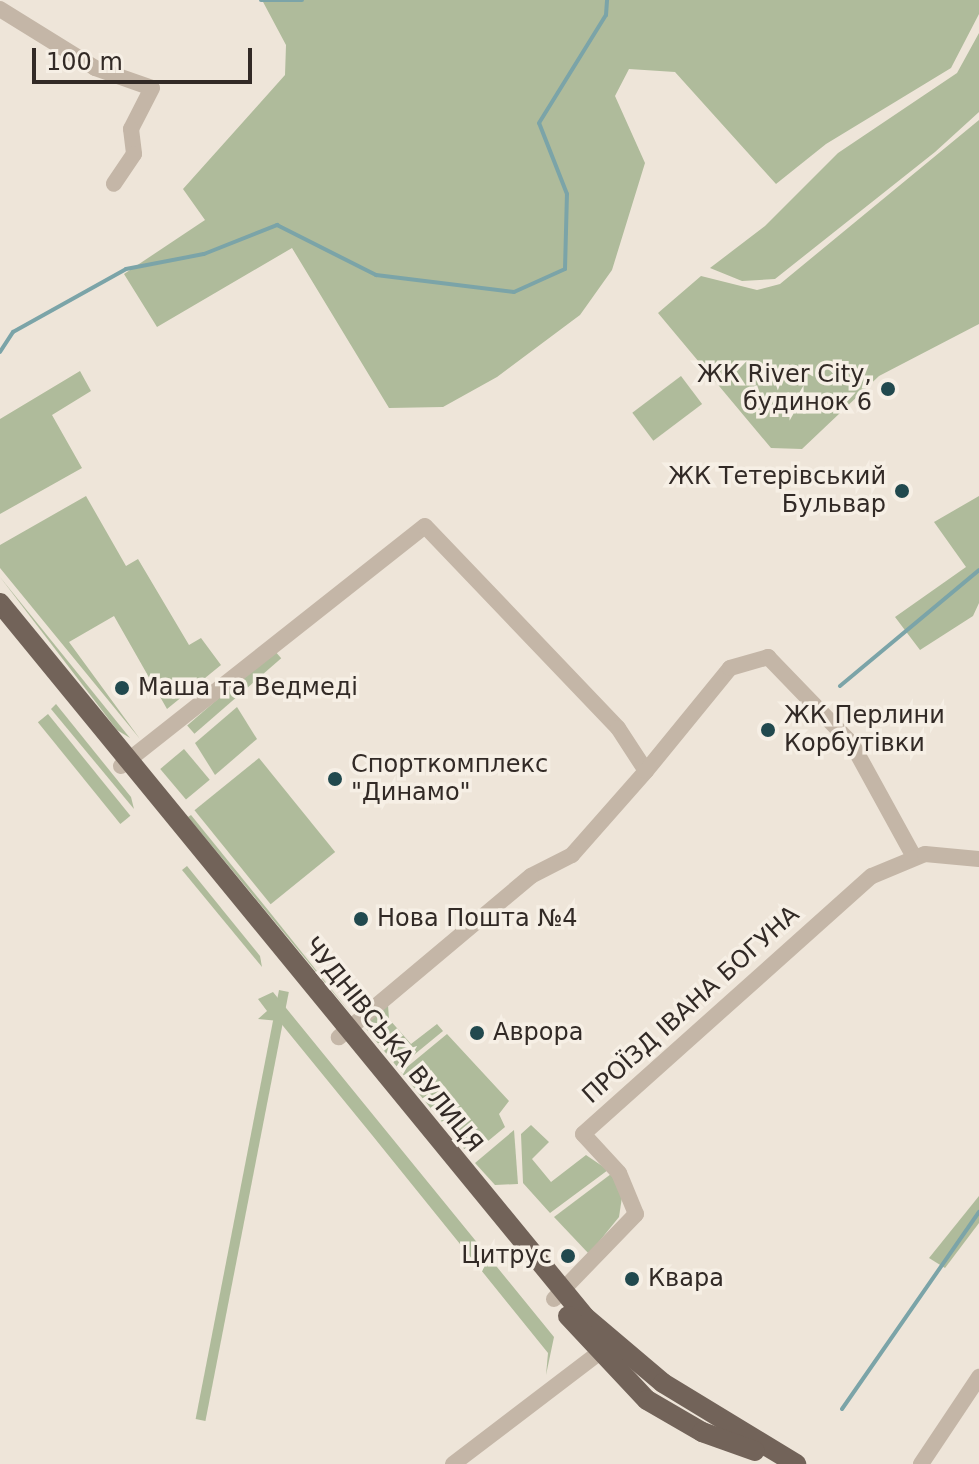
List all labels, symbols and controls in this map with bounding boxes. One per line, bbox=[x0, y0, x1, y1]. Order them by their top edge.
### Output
scale bar bbox=[36, 32, 256, 82]
text: 100 m bbox=[46, 48, 123, 76]
place label: ЖК River City, будинок 6 bbox=[697, 361, 872, 417]
marker: ЖК River City, будинок 6 bbox=[879, 380, 897, 398]
place label: ЖК Тетерівський Бульвар bbox=[668, 463, 886, 519]
marker: ЖК Тетерівський Бульвар bbox=[893, 482, 911, 500]
place label: Маша та Ведмеді bbox=[138, 674, 358, 702]
marker: Маша та Ведмеді bbox=[113, 679, 131, 697]
place label: ЖК Перлини Корбутівки bbox=[784, 702, 945, 758]
marker: ЖК Перлини Корбутівки bbox=[759, 721, 777, 739]
place label: Спорткомплекс "Динамо" bbox=[351, 751, 548, 807]
marker: Спорткомплекс "Динамо" bbox=[326, 770, 344, 788]
street label: ПРОЇЗД ІВАНА БОГУНА bbox=[577, 900, 805, 1110]
place label: Нова Пошта №4 bbox=[377, 905, 577, 933]
marker: Нова Пошта №4 bbox=[352, 910, 370, 928]
street label: ЧУДНІВСЬКА ВУЛИЦЯ bbox=[297, 932, 489, 1158]
place label: Аврора bbox=[493, 1019, 583, 1047]
marker: Аврора bbox=[468, 1024, 486, 1042]
place label: Цитрус bbox=[461, 1242, 552, 1270]
marker: Цитрус bbox=[559, 1247, 577, 1265]
place label: Квара bbox=[648, 1265, 724, 1293]
marker: Квара bbox=[623, 1270, 641, 1288]

